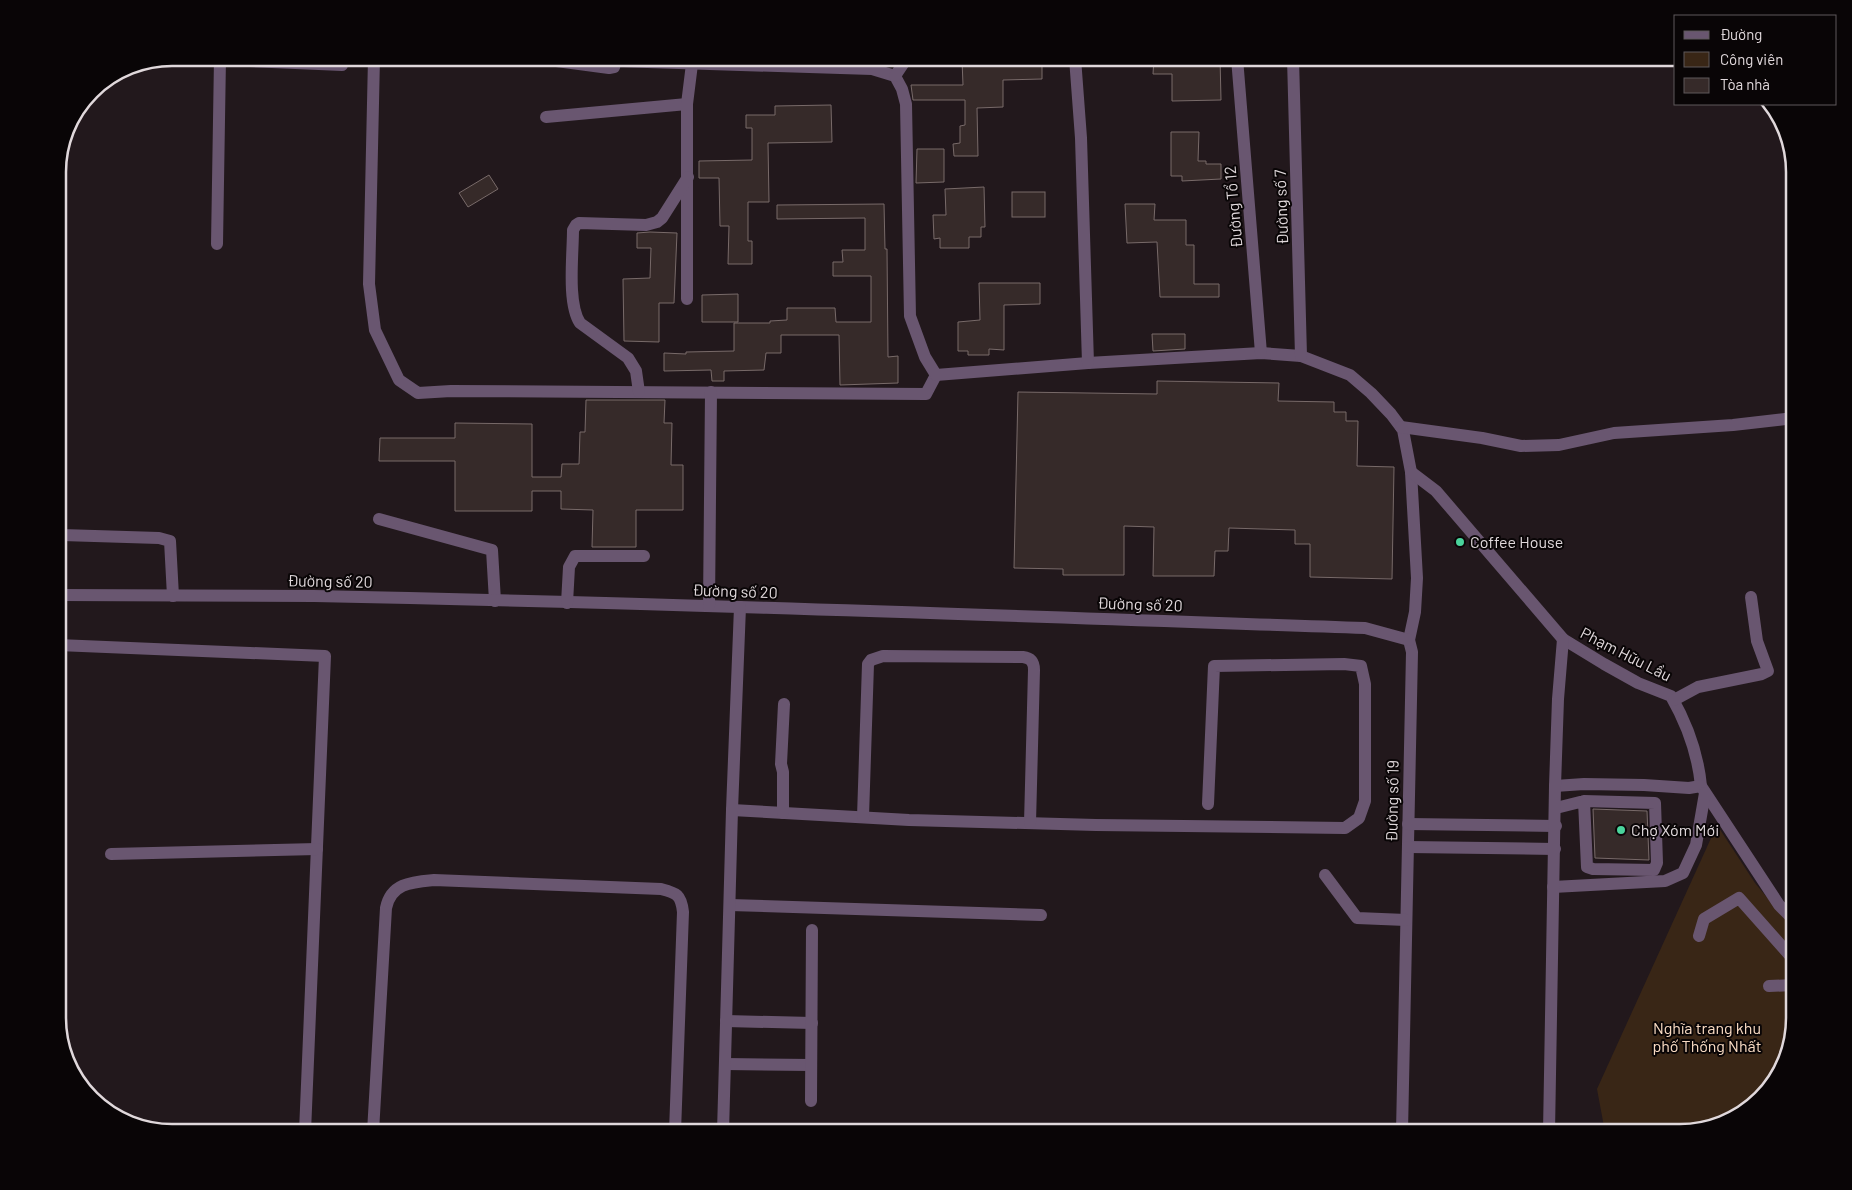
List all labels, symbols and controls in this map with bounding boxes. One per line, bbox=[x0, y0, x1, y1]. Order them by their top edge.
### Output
legend bbox=[1674, 15, 1837, 105]
text: Đường bbox=[1720, 25, 1762, 43]
text: Công viên bbox=[1720, 50, 1783, 68]
text: Tòa nhà bbox=[1720, 75, 1770, 93]
street label: Đường Tổ 12 bbox=[1219, 165, 1246, 249]
street label: Đường số 7 bbox=[1270, 169, 1291, 245]
place label: Coffee House bbox=[1470, 532, 1563, 551]
marker: Coffee House bbox=[1454, 536, 1466, 548]
street label: Đường số 20 bbox=[287, 570, 373, 591]
street label: Đường số 20 bbox=[692, 580, 778, 601]
street label: Đường số 20 bbox=[1097, 593, 1183, 614]
street label: Phạm Hữu Lầu bbox=[1578, 623, 1675, 685]
street label: Đường số 19 bbox=[1381, 760, 1402, 842]
place label: Chợ Xóm Mới bbox=[1631, 820, 1719, 839]
marker: Chợ Xóm Mới bbox=[1615, 824, 1627, 836]
park label: Nghĩa trang khu phố Thống Nhất bbox=[1652, 1018, 1762, 1055]

